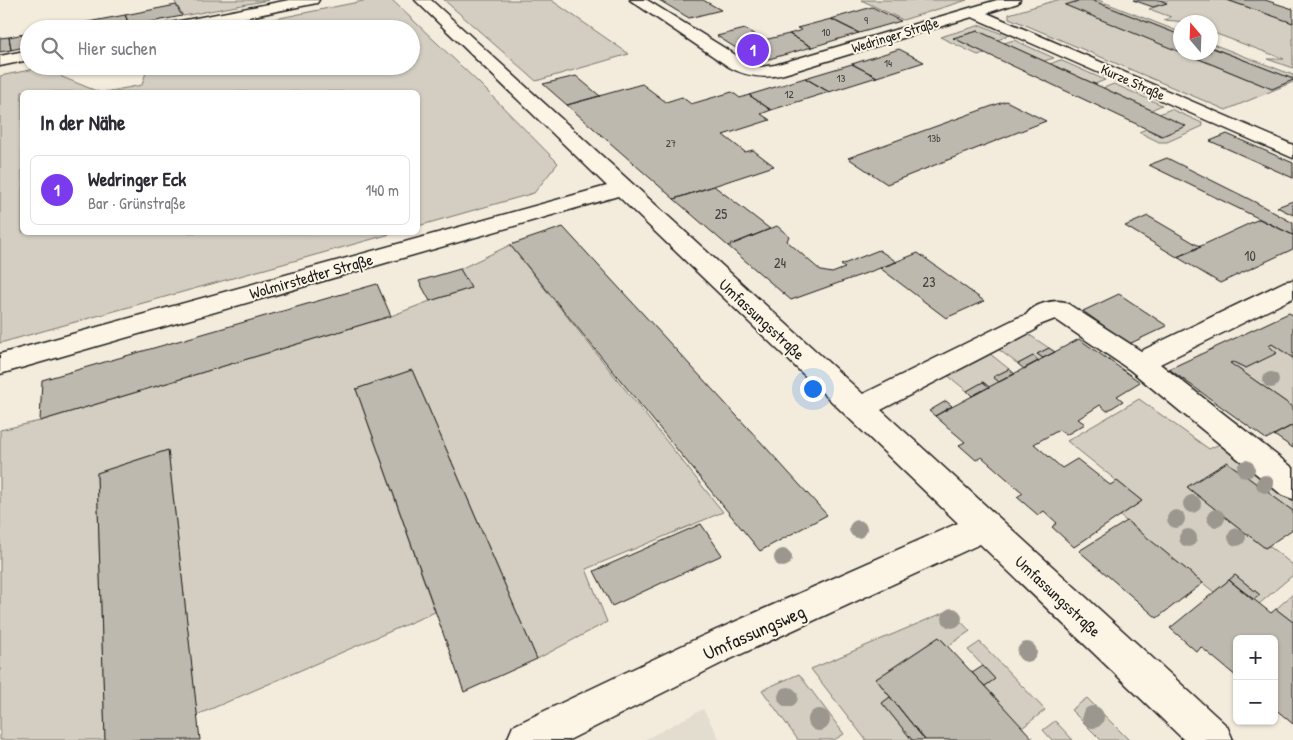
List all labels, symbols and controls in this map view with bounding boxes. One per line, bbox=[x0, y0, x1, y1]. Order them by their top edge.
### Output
street label: Wedringer Straße bbox=[849, 12, 941, 58]
house number: 9 bbox=[864, 13, 868, 27]
north arrow bbox=[1173, 15, 1218, 60]
search box bbox=[20, 20, 420, 75]
house number: 10 bbox=[822, 25, 831, 39]
pin: 1 bbox=[737, 31, 769, 69]
icon: search bbox=[38, 34, 66, 62]
text: Hier suchen bbox=[78, 35, 157, 61]
house number: 14 bbox=[884, 56, 892, 70]
street label: Kurze Straße bbox=[1098, 59, 1169, 105]
house number: 13 bbox=[837, 71, 846, 85]
house number: 12 bbox=[784, 87, 794, 101]
text: In der Nähe bbox=[40, 108, 125, 137]
house number: 13b bbox=[927, 131, 941, 145]
house number: 27 bbox=[666, 136, 676, 150]
text: Wedringer Eck bbox=[88, 166, 186, 192]
text: 1 bbox=[54, 179, 60, 201]
text: 140 m bbox=[365, 179, 399, 201]
text: Bar · Grünstraße bbox=[88, 192, 186, 214]
house number: 25 bbox=[715, 204, 727, 223]
house number: 10 bbox=[1244, 246, 1256, 265]
street label: Wolmirstedter Straße bbox=[247, 248, 376, 304]
house number: 24 bbox=[774, 253, 786, 272]
house number: 23 bbox=[923, 272, 935, 291]
street label: Umfassungsstraße bbox=[714, 273, 810, 365]
your location bbox=[800, 376, 826, 402]
street label: Umfassungsstraße bbox=[1010, 550, 1106, 642]
street label: Umfassungsweg bbox=[699, 598, 809, 666]
map controls bbox=[1233, 635, 1278, 725]
button: + bbox=[1233, 635, 1278, 680]
button: − bbox=[1233, 680, 1278, 725]

